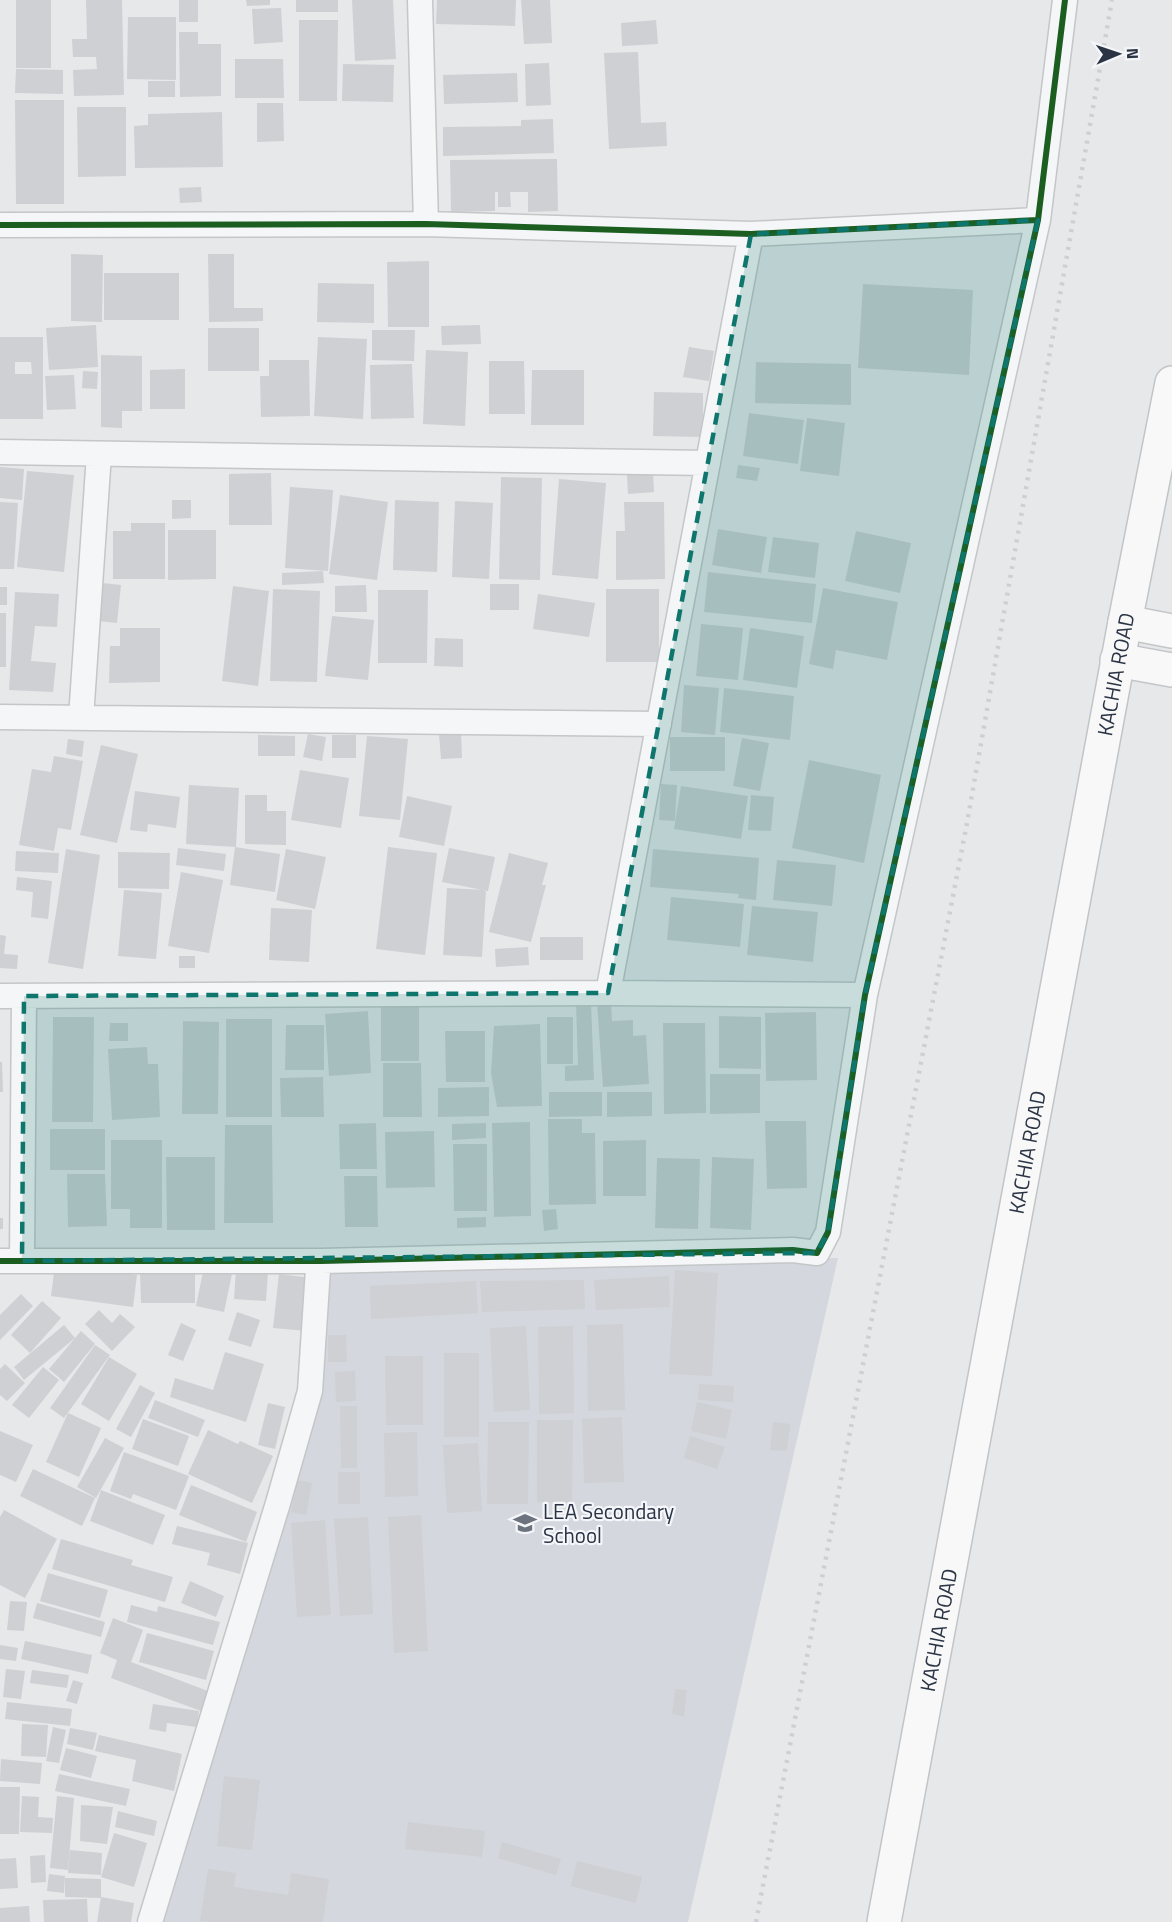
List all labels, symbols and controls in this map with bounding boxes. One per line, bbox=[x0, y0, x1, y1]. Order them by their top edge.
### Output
north arrow bbox=[1088, 24, 1148, 84]
text: N bbox=[1121, 48, 1145, 59]
street label: KACHIA ROAD bbox=[1088, 610, 1142, 739]
street label: KACHIA ROAD bbox=[1000, 1088, 1054, 1216]
place label: LEA Secondary School bbox=[543, 1495, 674, 1551]
school or university icon: LEA Secondary School bbox=[512, 1510, 538, 1536]
street label: KACHIA ROAD bbox=[911, 1566, 965, 1694]

